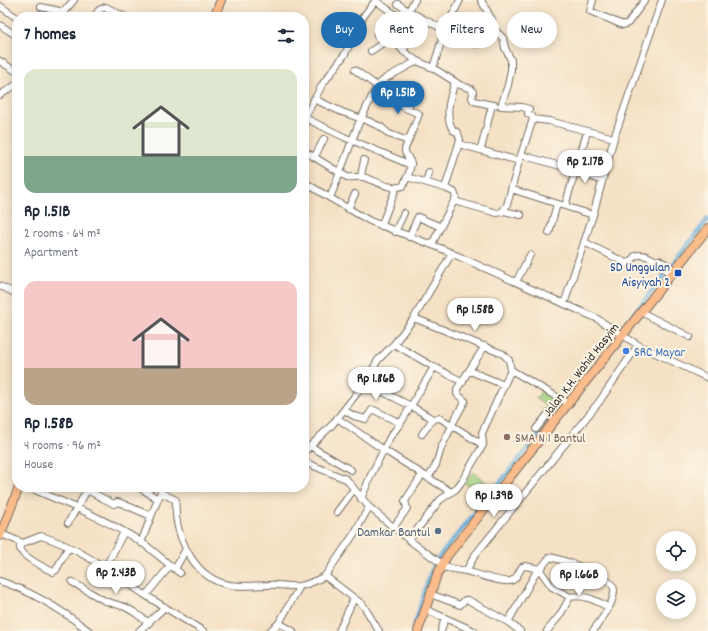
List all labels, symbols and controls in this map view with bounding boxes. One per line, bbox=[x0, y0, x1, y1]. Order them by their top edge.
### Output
chip: Buy bbox=[321, 12, 367, 48]
chip: Rent bbox=[375, 12, 428, 48]
chip: Filters bbox=[436, 12, 499, 48]
chip: New bbox=[507, 12, 557, 48]
text: 7 homes bbox=[24, 24, 76, 48]
icon: filters bbox=[275, 25, 297, 47]
pin: Rp 1.51B bbox=[357, 81, 439, 115]
text: Rp 1.51B bbox=[380, 84, 416, 103]
icon: home bbox=[125, 95, 197, 167]
pin: Rp 2.17B bbox=[544, 150, 626, 184]
text: Rp 2.17B bbox=[566, 153, 604, 172]
text: Rp 1.51B bbox=[24, 201, 70, 225]
text: 2 rooms · 64 m² bbox=[24, 225, 101, 244]
text: Apartment bbox=[24, 244, 78, 263]
place label: SD Unggulan Aisyiyah 2 bbox=[610, 259, 670, 293]
marker: SD Unggulan Aisyiyah 2 bbox=[673, 268, 683, 278]
pin: Rp 1.58B bbox=[434, 298, 516, 332]
text: Rp 1.58B bbox=[456, 301, 494, 320]
icon: home bbox=[125, 307, 197, 379]
street label: Jalan K.H. Wahid Hasyim bbox=[539, 319, 625, 422]
place label: SRC Mayar bbox=[634, 344, 686, 363]
marker: SRC Mayar bbox=[621, 346, 631, 356]
pin: Rp 1.86B bbox=[335, 367, 417, 401]
text: Rp 1.86B bbox=[357, 370, 395, 389]
text: Rp 1.58B bbox=[24, 413, 73, 437]
place label: SMA N 1 Bantul bbox=[515, 430, 585, 449]
marker: SMA N 1 Bantul bbox=[502, 432, 512, 442]
text: 4 rooms · 96 m² bbox=[24, 437, 101, 456]
text: House bbox=[24, 456, 53, 475]
pin: Rp 1.39B bbox=[453, 484, 535, 518]
text: Rp 1.39B bbox=[475, 487, 513, 506]
place label: Damkar Bantul bbox=[357, 524, 430, 543]
marker: Damkar Bantul bbox=[433, 526, 443, 536]
map controls bbox=[656, 531, 696, 619]
button: locate bbox=[656, 531, 696, 571]
pin: Rp 2.43B bbox=[75, 561, 157, 595]
pin: Rp 1.66B bbox=[538, 563, 620, 597]
text: Rp 2.43B bbox=[96, 564, 136, 583]
text: Rp 1.66B bbox=[559, 566, 599, 585]
button: layers bbox=[656, 579, 696, 619]

